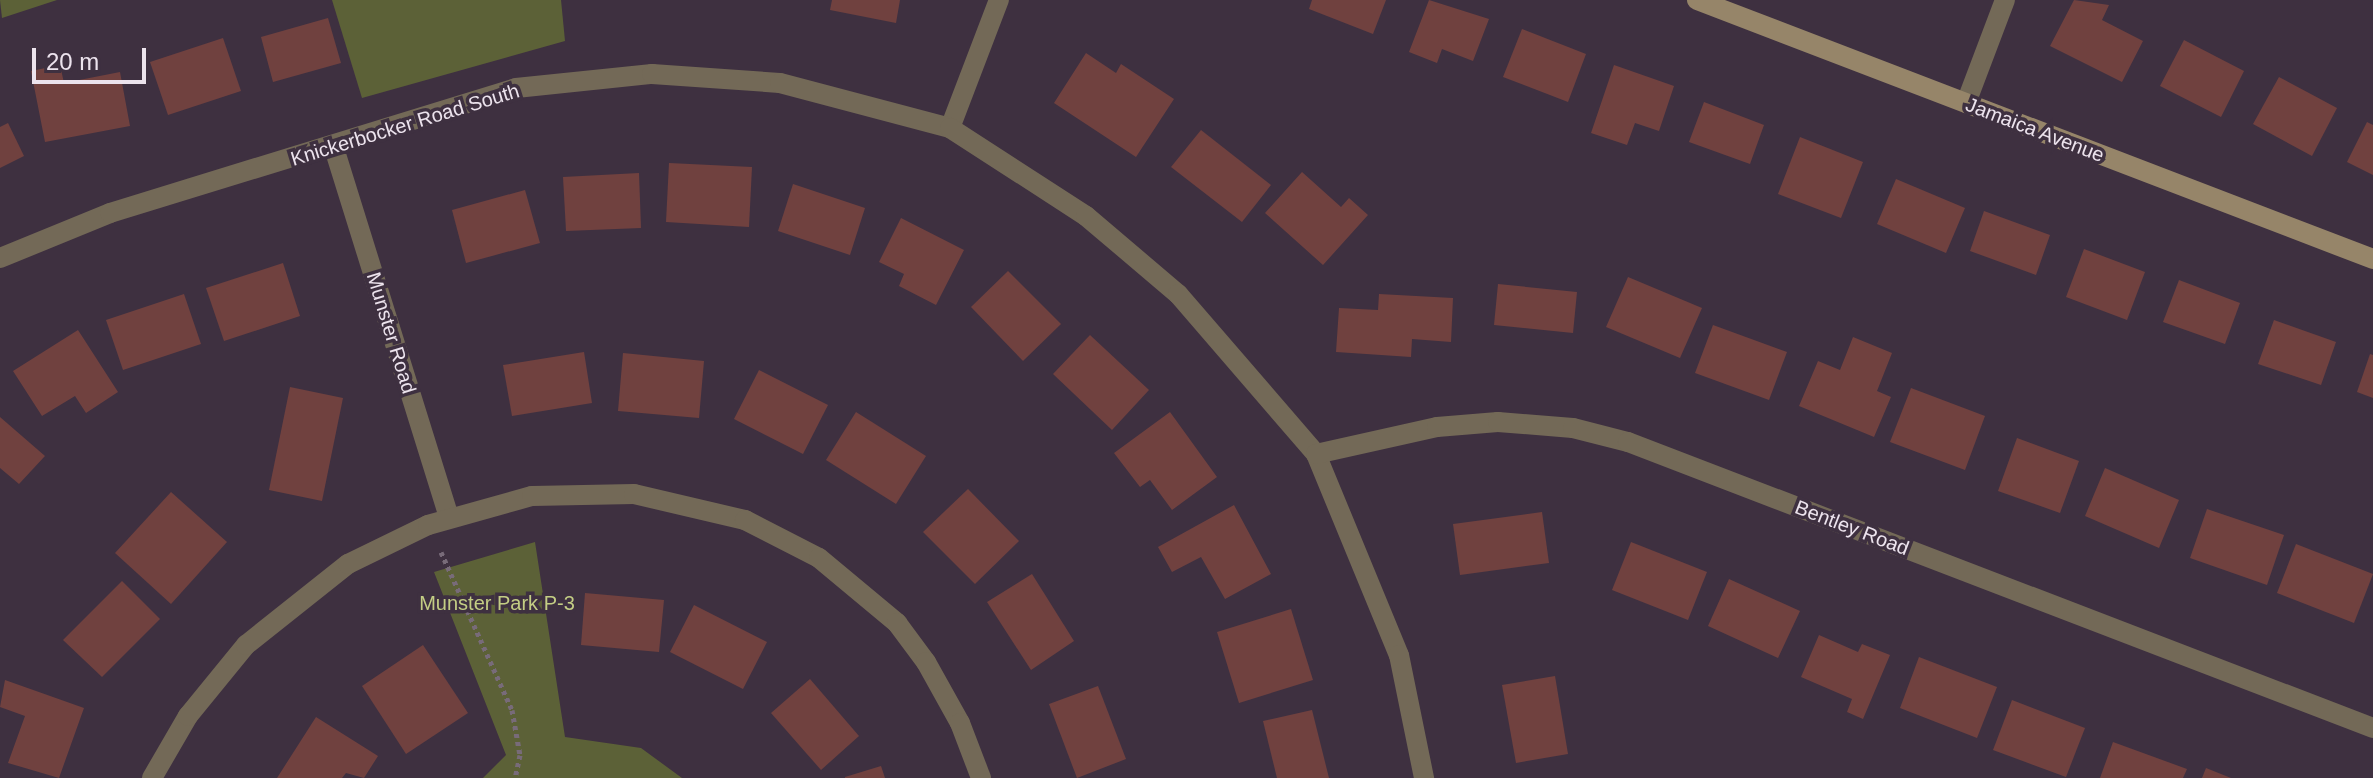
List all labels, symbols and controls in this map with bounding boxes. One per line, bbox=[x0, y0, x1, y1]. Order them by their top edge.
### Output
scale bar bbox=[36, 32, 150, 82]
text: 20 m bbox=[46, 48, 99, 75]
street label: Knickerbocker Road South bbox=[288, 79, 522, 171]
street label: Jamaica Avenue bbox=[1962, 92, 2108, 168]
street label: Munster Road bbox=[361, 269, 421, 397]
street label: Bentley Road bbox=[1792, 495, 1912, 561]
park label: Munster Park P-3 bbox=[419, 591, 575, 615]

